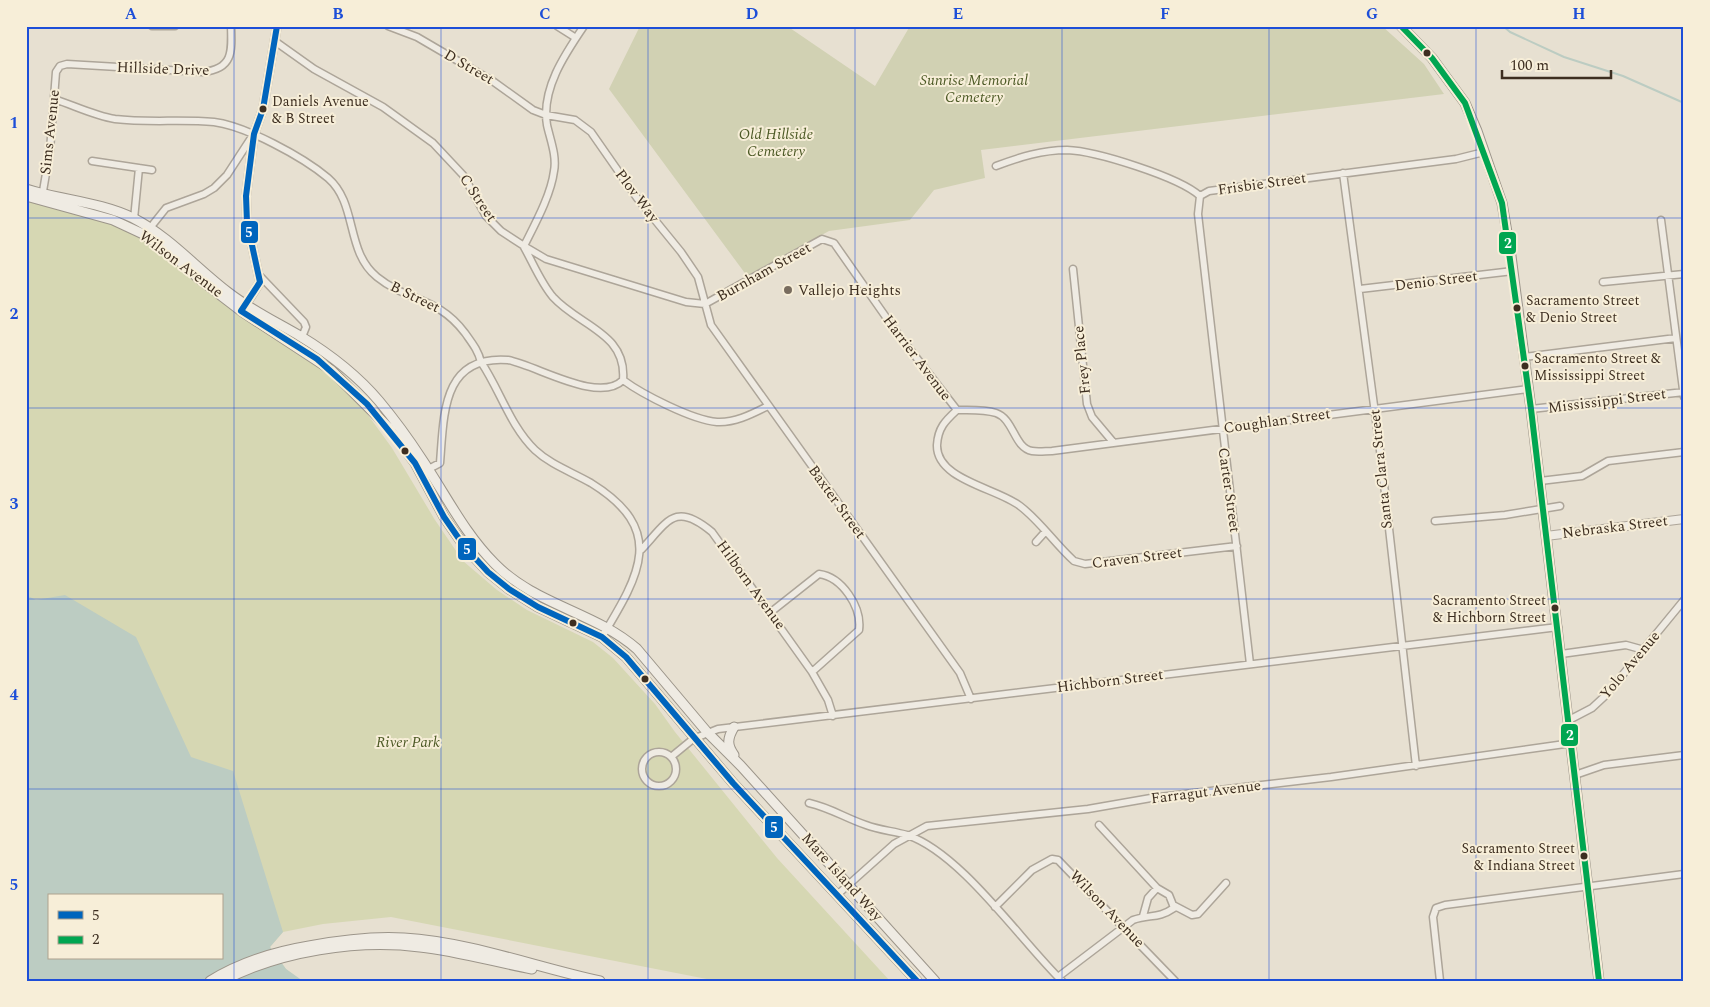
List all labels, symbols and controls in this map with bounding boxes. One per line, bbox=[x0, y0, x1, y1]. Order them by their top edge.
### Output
text: A bbox=[125, 2, 138, 26]
text: B bbox=[332, 2, 344, 26]
text: C bbox=[539, 2, 551, 26]
text: D bbox=[746, 2, 759, 26]
text: E bbox=[953, 2, 963, 26]
text: F bbox=[1160, 2, 1170, 26]
text: G bbox=[1366, 2, 1378, 26]
text: H bbox=[1572, 2, 1586, 26]
street label: D Street bbox=[440, 43, 498, 91]
unlabelled marker bbox=[1422, 48, 1432, 58]
scale bar bbox=[1502, 48, 1611, 80]
text: 100 m bbox=[1510, 54, 1549, 77]
street label: Hillside Drive bbox=[116, 56, 210, 82]
park label: Sunrise Memorial Cemetery bbox=[920, 69, 1028, 109]
street label: Sims Avenue bbox=[34, 88, 66, 176]
place label: Daniels Avenue & B Street bbox=[272, 91, 369, 129]
marker: Daniels Avenue & B Street bbox=[258, 104, 268, 114]
text: 1 bbox=[10, 111, 18, 135]
park label: Old Hillside Cemetery bbox=[739, 123, 814, 163]
street label: Plov Way bbox=[609, 164, 665, 228]
street label: Frisbie Street bbox=[1216, 166, 1308, 202]
street label: C Street bbox=[453, 169, 503, 227]
line badge: 5 bbox=[240, 220, 259, 244]
text: 5 bbox=[245, 222, 253, 243]
street label: Wilson Avenue bbox=[134, 225, 228, 303]
line badge: 2 bbox=[1498, 231, 1517, 255]
text: 2 bbox=[1504, 233, 1512, 254]
street label: Burnham Street bbox=[713, 236, 815, 308]
street label: Denio Street bbox=[1393, 265, 1479, 297]
street label: B Street bbox=[386, 275, 444, 319]
place label: Vallejo Heights bbox=[798, 279, 901, 302]
marker: Vallejo Heights bbox=[782, 284, 794, 296]
place label: Sacramento Street & Denio Street bbox=[1526, 290, 1640, 328]
text: 2 bbox=[10, 302, 19, 326]
marker: Sacramento Street & Denio Street bbox=[1512, 303, 1522, 313]
street label: Harrier Avenue bbox=[877, 310, 957, 406]
street label: Frey Place bbox=[1067, 325, 1097, 395]
place label: Sacramento Street & Mississippi Street bbox=[1534, 348, 1661, 386]
marker: Sacramento Street & Mississippi Street bbox=[1520, 361, 1530, 371]
street label: Mississippi Street bbox=[1547, 382, 1667, 420]
street label: Coughlan Street bbox=[1222, 402, 1332, 440]
street label: Santa Clara Street bbox=[1363, 408, 1399, 530]
unlabelled marker bbox=[400, 446, 410, 456]
street label: Carter Street bbox=[1212, 446, 1246, 534]
street label: Baxter Street bbox=[802, 460, 872, 544]
text: 3 bbox=[10, 492, 19, 516]
street label: Nebraska Street bbox=[1561, 509, 1669, 545]
street label: Hilborn Avenue bbox=[711, 535, 791, 635]
line badge: 5 bbox=[457, 537, 477, 561]
text: 5 bbox=[463, 539, 471, 560]
street label: Craven Street bbox=[1091, 541, 1183, 575]
place label: Sacramento Street & Hichborn Street bbox=[1432, 590, 1546, 628]
marker: Sacramento Street & Hichborn Street bbox=[1550, 603, 1560, 613]
unlabelled marker bbox=[568, 618, 578, 628]
street label: Yolo Avenue bbox=[1594, 626, 1666, 704]
street label: Hichborn Street bbox=[1056, 663, 1164, 699]
unlabelled marker bbox=[640, 674, 650, 684]
text: 4 bbox=[10, 683, 19, 707]
line badge: 2 bbox=[1560, 723, 1579, 747]
text: 2 bbox=[1566, 725, 1574, 746]
park label: River Park bbox=[376, 731, 440, 754]
street label: Farragut Avenue bbox=[1150, 774, 1262, 810]
line badge: 5 bbox=[764, 815, 784, 839]
text: 5 bbox=[770, 817, 778, 838]
street label: Mare Island Way bbox=[796, 827, 889, 927]
place label: Sacramento Street & Indiana Street bbox=[1461, 838, 1575, 876]
marker: Sacramento Street & Indiana Street bbox=[1579, 851, 1589, 861]
street label: Wilson Avenue bbox=[1064, 865, 1150, 953]
text: 5 bbox=[10, 873, 18, 897]
legend bbox=[48, 894, 222, 960]
text: 5 bbox=[92, 904, 100, 927]
text: 2 bbox=[92, 928, 100, 951]

